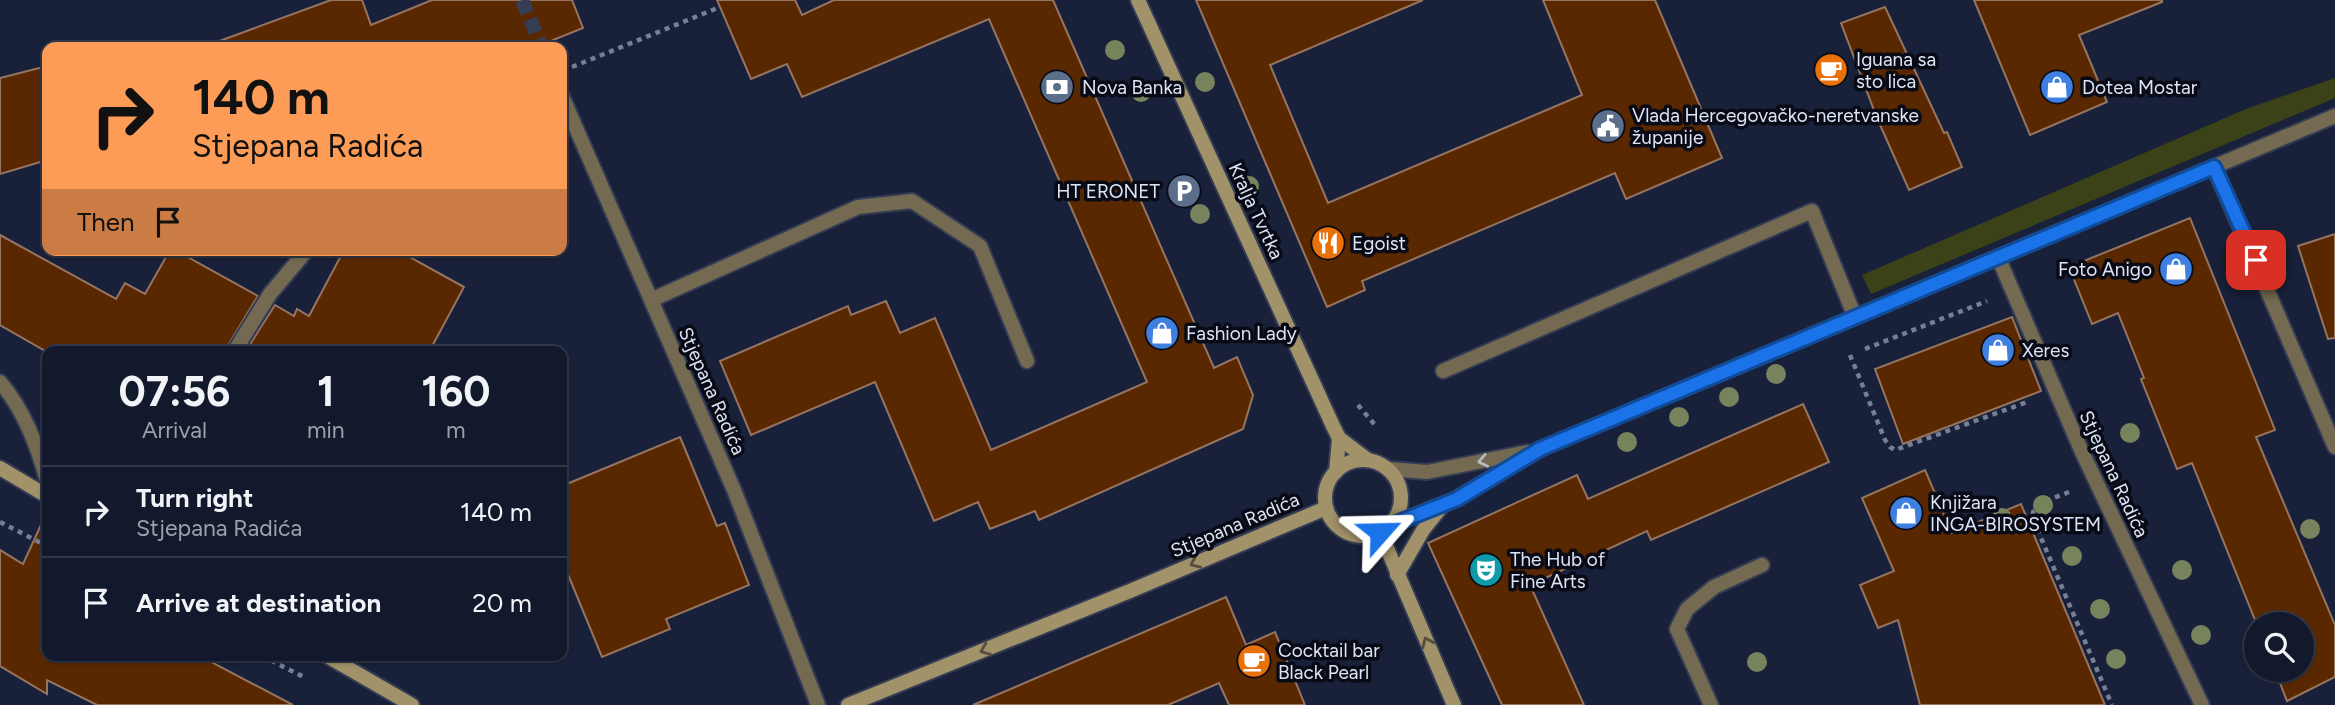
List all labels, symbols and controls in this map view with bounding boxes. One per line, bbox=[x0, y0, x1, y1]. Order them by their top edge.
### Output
place label: Iguana sa sto lica bbox=[1856, 48, 1936, 93]
cafe icon: Iguana sa sto lica bbox=[1812, 51, 1850, 89]
text: 140 m bbox=[192, 67, 330, 126]
bank icon: Nova Banka bbox=[1038, 68, 1076, 106]
shop icon: Dotea Mostar bbox=[2038, 68, 2076, 106]
icon: right bbox=[77, 70, 168, 161]
place label: Nova Banka bbox=[1082, 76, 1182, 99]
place label: Dotea Mostar bbox=[2082, 76, 2198, 99]
place label: Vlada Hercegovačko-neretvanske županije bbox=[1632, 104, 1919, 149]
public building icon: Vlada Hercegovačko-neretvanske županije bbox=[1589, 107, 1627, 145]
text: Stjepana Radića bbox=[192, 127, 423, 165]
street label: Kralja Tvrtka bbox=[1224, 159, 1288, 263]
parking icon: HT ERONET bbox=[1165, 172, 1203, 210]
place label: HT ERONET bbox=[1056, 180, 1161, 203]
icon: arrive bbox=[149, 203, 187, 241]
text: Then bbox=[77, 206, 135, 238]
restaurant icon: Egoist bbox=[1309, 224, 1347, 262]
pin bbox=[2226, 230, 2286, 290]
place label: Egoist bbox=[1352, 232, 1406, 255]
icon: arrive bbox=[2237, 241, 2275, 279]
shop icon: Foto Anigo bbox=[2157, 250, 2195, 288]
place label: Foto Anigo bbox=[2058, 258, 2152, 281]
shop icon: Fashion Lady bbox=[1143, 314, 1181, 352]
place label: Fashion Lady bbox=[1186, 322, 1297, 345]
street label: Stjepana Radića bbox=[674, 324, 750, 458]
shop icon: Xeres bbox=[1979, 331, 2017, 369]
place label: Xeres bbox=[2022, 339, 2069, 362]
text: 07:56 bbox=[118, 366, 230, 417]
text: 1 bbox=[317, 366, 335, 417]
text: 160 bbox=[421, 366, 491, 417]
street label: Stjepana Radića bbox=[2075, 407, 2153, 541]
text: Arrival bbox=[142, 416, 207, 444]
text: min bbox=[307, 416, 345, 444]
text: m bbox=[446, 416, 466, 444]
one-way arrow bbox=[1477, 452, 1489, 467]
text: Turn right bbox=[136, 482, 253, 514]
street label: Stjepana Radića bbox=[1167, 488, 1303, 562]
place label: Knjižara INGA-BIROSYSTEM bbox=[1930, 491, 2101, 536]
icon: right bbox=[77, 493, 115, 531]
shop icon: Knjižara INGA-BIROSYSTEM bbox=[1887, 494, 1925, 532]
position arrow bbox=[1343, 495, 1417, 569]
text: 140 m bbox=[460, 496, 532, 528]
text: Stjepana Radića bbox=[136, 514, 302, 542]
place label: The Hub of Fine Arts bbox=[1510, 548, 1605, 593]
theatre icon: The Hub of Fine Arts bbox=[1467, 551, 1505, 589]
one-way arrow bbox=[1190, 555, 1203, 569]
icon: arrive bbox=[77, 584, 115, 622]
text: Arrive at destination bbox=[136, 587, 381, 619]
text: 20 m bbox=[472, 587, 532, 619]
map controls bbox=[2244, 612, 2314, 682]
button: search bbox=[2244, 612, 2314, 682]
one-way arrow bbox=[1421, 637, 1435, 650]
place label: Cocktail bar Black Pearl bbox=[1278, 639, 1380, 684]
one-way arrow bbox=[980, 641, 992, 655]
cafe icon: Cocktail bar Black Pearl bbox=[1235, 642, 1273, 680]

